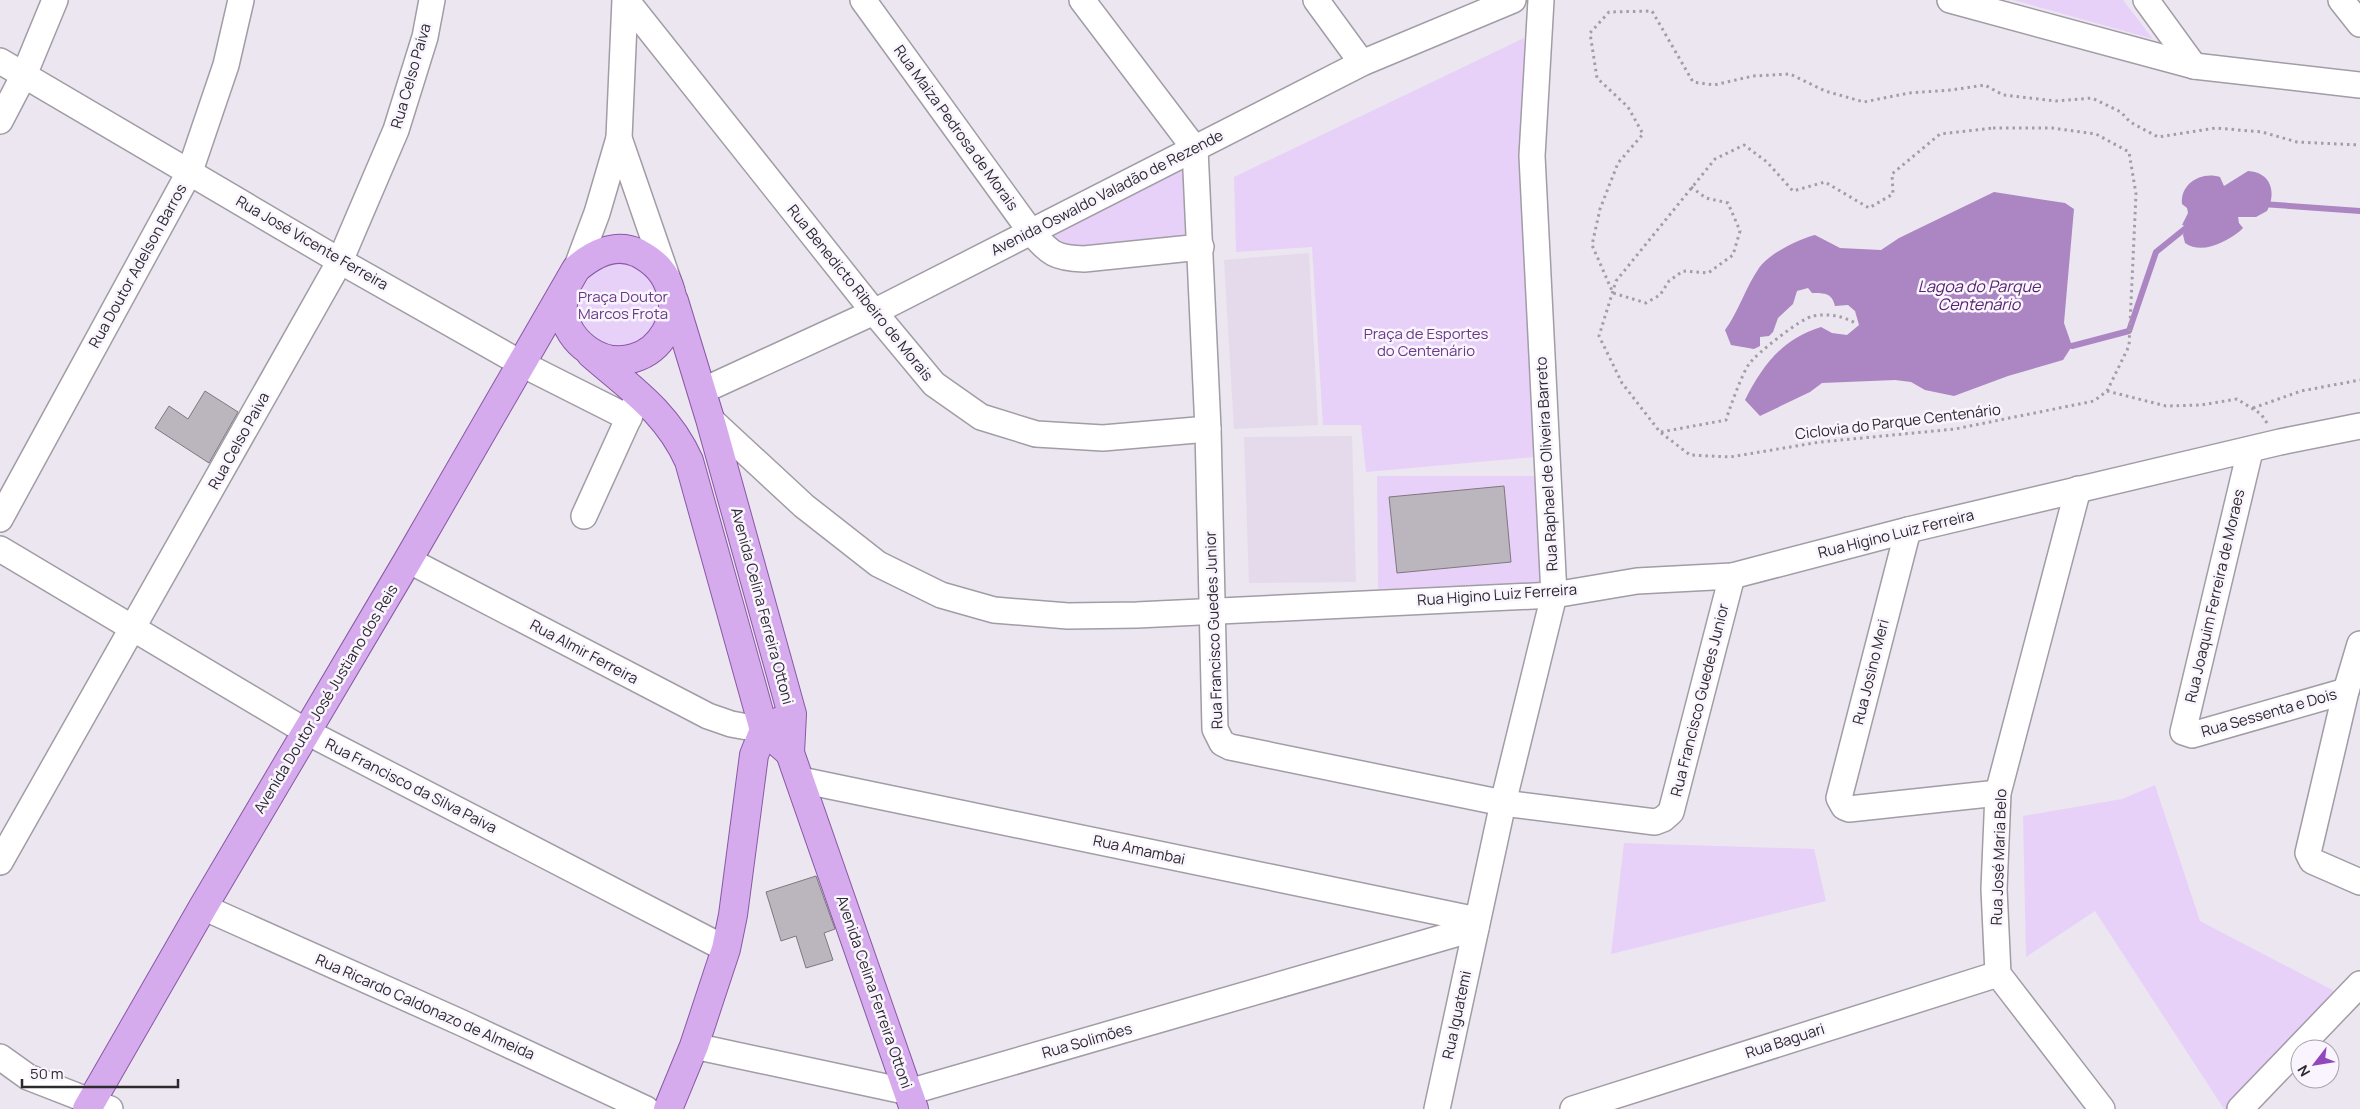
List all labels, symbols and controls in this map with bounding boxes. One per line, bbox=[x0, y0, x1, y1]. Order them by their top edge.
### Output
street label: Rua Celso Paiva bbox=[385, 21, 436, 131]
street label: Rua Maiza Pedrosa de Morais bbox=[889, 41, 1024, 215]
street label: Avenida Oswaldo Valadão de Rezende bbox=[987, 124, 1227, 261]
street label: Rua Doutor Adelson Barros bbox=[84, 180, 192, 352]
street label: Rua José Vicente Ferreira bbox=[232, 190, 392, 295]
street label: Rua Benedicto Ribeiro de Morais bbox=[783, 200, 938, 385]
water label: Lagoa do Parque Centenário bbox=[1918, 275, 2042, 315]
park label: Praça Doutor Marcos Frota bbox=[578, 286, 669, 324]
park label: Praça de Esportes do Centenário bbox=[1364, 323, 1488, 361]
street label: Rua Raphael de Oliveira Barreto bbox=[1530, 356, 1563, 572]
street label: Rua Celso Paiva bbox=[203, 388, 274, 493]
street label: Ciclovia do Parque Centenário bbox=[1794, 398, 2002, 445]
street label: Rua Joaquim Ferreira de Moraes bbox=[2180, 487, 2249, 705]
street label: Rua Higino Luiz Ferreira bbox=[1816, 504, 1976, 563]
street label: Avenida Celina Ferreira Ottoni bbox=[726, 505, 799, 707]
street label: Rua Francisco Guedes Junior bbox=[1200, 530, 1227, 729]
street label: Rua Higino Luiz Ferreira bbox=[1416, 578, 1578, 611]
street label: Avenida Doutor José Justiano dos Reis bbox=[249, 580, 403, 817]
street label: Rua Francisco Guedes Junior bbox=[1665, 601, 1734, 799]
street label: Rua Almir Ferreira bbox=[526, 614, 642, 689]
street label: Rua Josino Meri bbox=[1847, 617, 1894, 727]
street label: Rua Sessenta e Dois bbox=[2199, 683, 2339, 742]
street label: Rua Francisco da Silva Paiva bbox=[322, 733, 501, 838]
street label: Rua José Maria Belo bbox=[1986, 788, 2011, 926]
street label: Rua Amambai bbox=[1091, 829, 1187, 870]
street label: Avenida Celina Ferreira Ottoni bbox=[832, 893, 917, 1091]
street label: Rua Ricardo Caldonazo de Almeida bbox=[312, 949, 538, 1065]
street label: Rua Iguatemi bbox=[1437, 969, 1476, 1061]
street label: Rua Solimões bbox=[1039, 1018, 1135, 1063]
street label: Rua Baguari bbox=[1742, 1018, 1827, 1063]
north arrow bbox=[2290, 1039, 2340, 1089]
scale bar bbox=[22, 1056, 179, 1088]
text: N bbox=[2293, 1062, 2314, 1080]
text: 50 m bbox=[30, 1063, 64, 1084]

